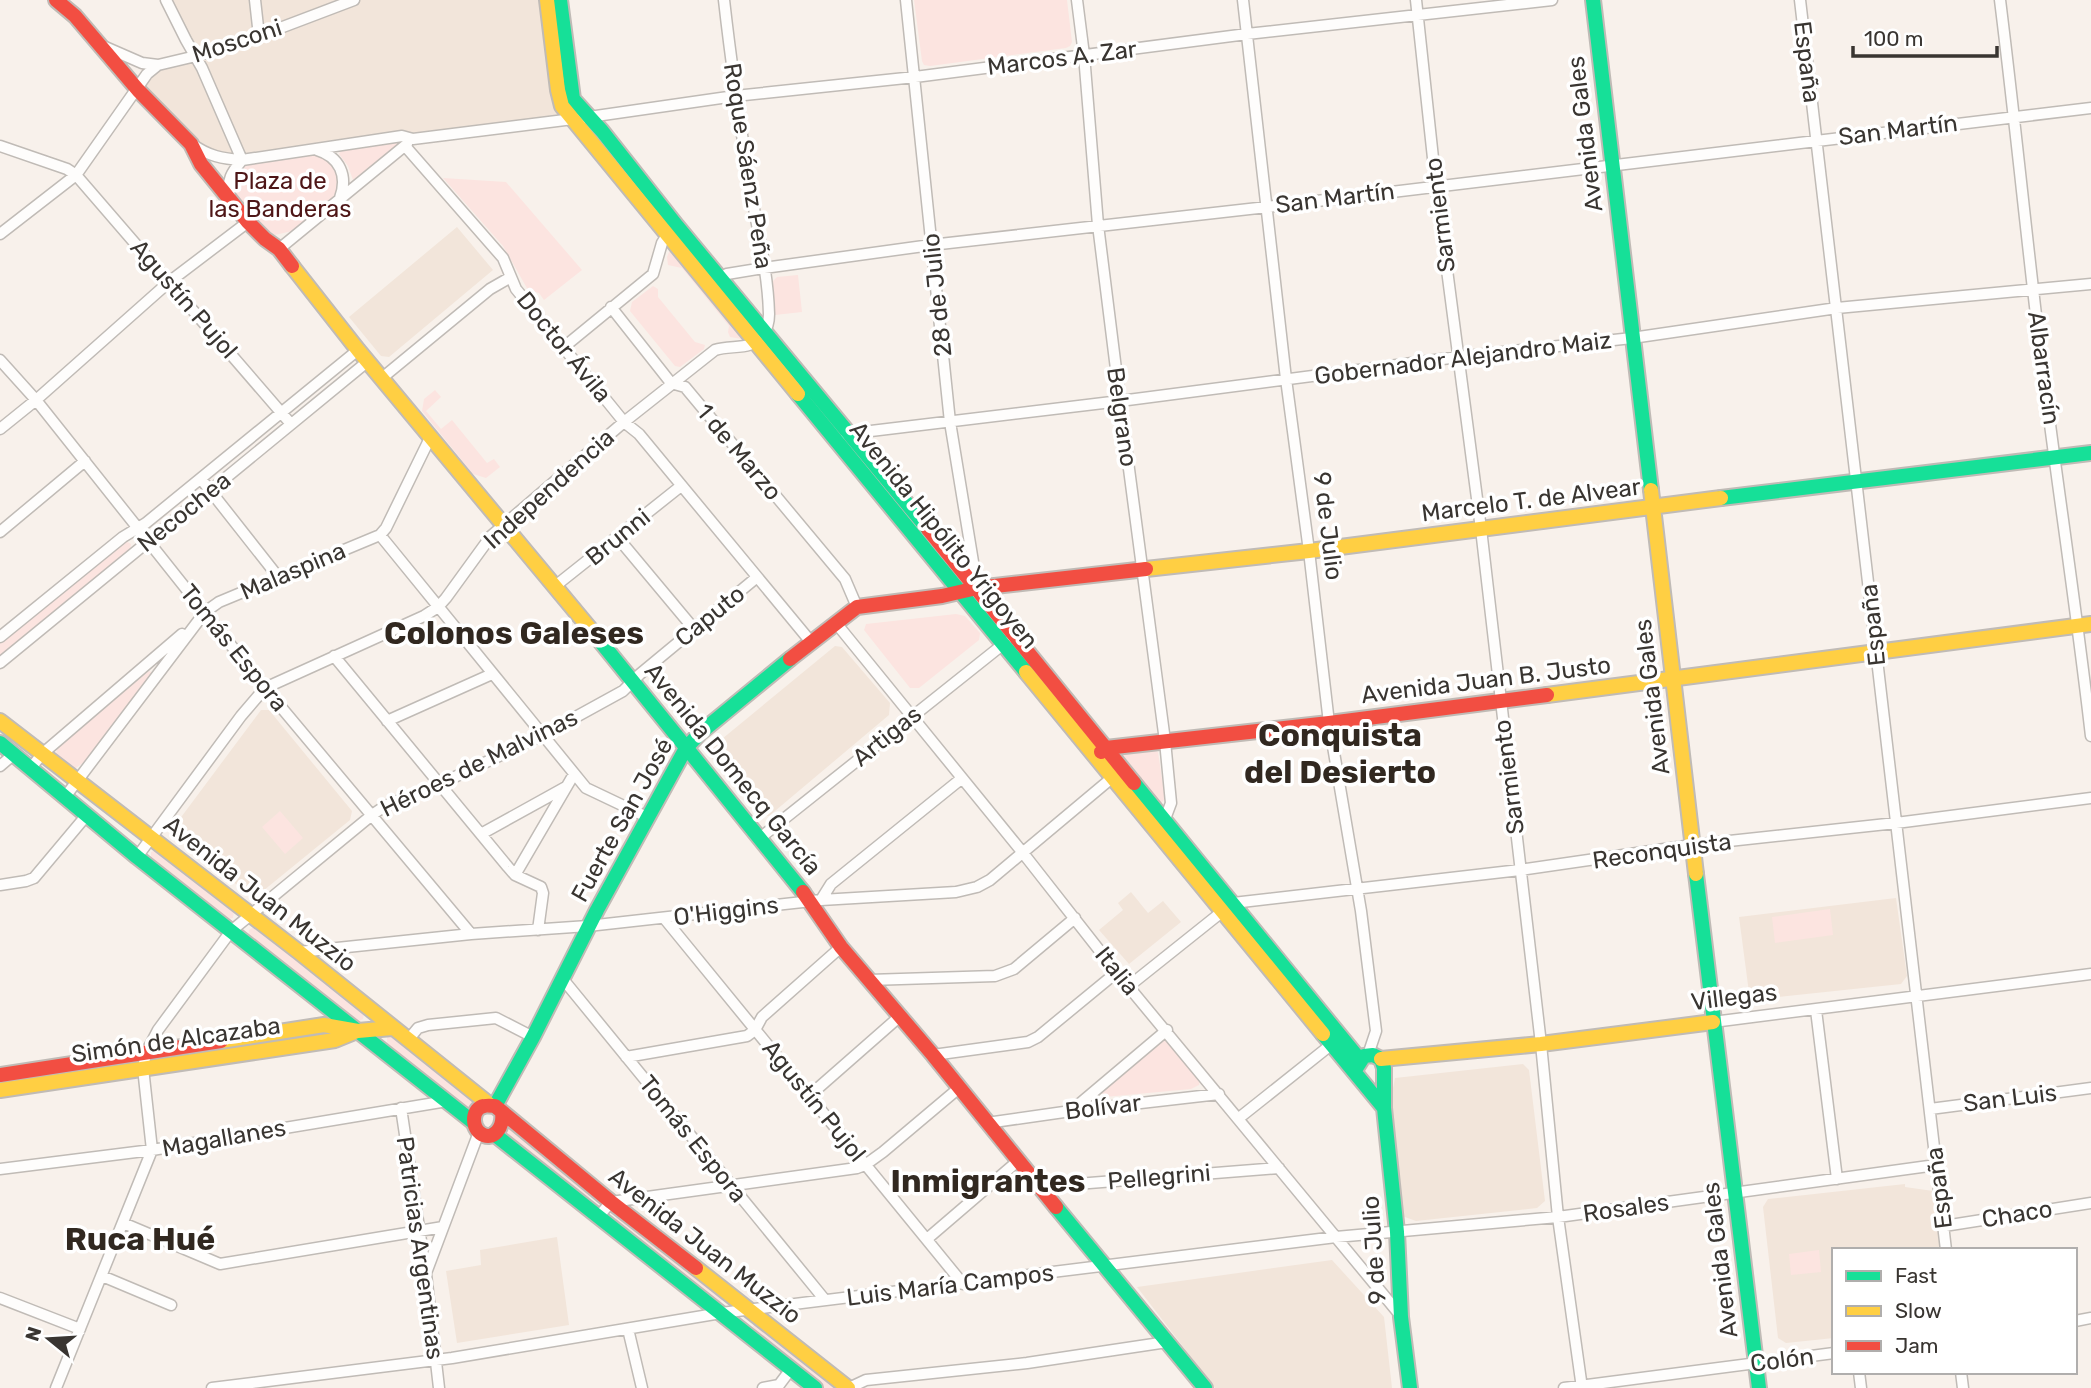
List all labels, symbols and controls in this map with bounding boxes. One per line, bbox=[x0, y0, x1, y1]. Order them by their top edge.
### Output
street label: Mosconi bbox=[189, 13, 285, 69]
scale bar bbox=[1853, 14, 1996, 58]
street label: España bbox=[1788, 20, 1826, 104]
text: 100 m bbox=[1864, 26, 1923, 51]
street label: Marcos A. Zar bbox=[986, 35, 1138, 81]
street label: Avenida Gales bbox=[1562, 55, 1608, 213]
street label: Roque Sáenz Peña bbox=[718, 61, 778, 271]
street label: San Martín bbox=[1837, 109, 1959, 151]
street label: Sarmiento bbox=[1419, 156, 1461, 274]
park label: Plaza de las Banderas bbox=[208, 167, 352, 223]
street label: San Martín bbox=[1274, 177, 1396, 219]
street label: 28 de Julio bbox=[917, 232, 957, 358]
street label: Agustín Pujol bbox=[125, 234, 243, 364]
street label: Doctor Ávila bbox=[511, 286, 617, 408]
street label: Albarracín bbox=[2022, 309, 2066, 427]
street label: Gobernador Alejandro Maiz bbox=[1313, 326, 1613, 390]
street label: Belgrano bbox=[1101, 365, 1143, 469]
street label: 1 de Marzo bbox=[691, 398, 787, 506]
street label: Avenida Hipólito Yrigoyen bbox=[844, 416, 1044, 654]
street label: Independencia bbox=[478, 423, 620, 555]
street label: Necochea bbox=[132, 466, 236, 558]
street label: 9 de Julio bbox=[1307, 470, 1349, 582]
street label: Marcelo T. de Alvear bbox=[1420, 473, 1642, 527]
street label: Brunni bbox=[580, 503, 656, 571]
street label: Malaspina bbox=[236, 536, 350, 606]
street label: Tomás Espora bbox=[174, 579, 294, 717]
street label: Caputo bbox=[670, 580, 750, 652]
street label: España bbox=[1855, 583, 1891, 667]
district label: Colonos Galeses bbox=[384, 614, 644, 652]
street label: Avenida Gales bbox=[1629, 618, 1675, 776]
street label: Avenida Juan B. Justo bbox=[1360, 651, 1612, 709]
street label: Avenida Domecq García bbox=[639, 657, 827, 881]
street label: Artigas bbox=[847, 700, 927, 772]
street label: Héroes de Malvinas bbox=[376, 703, 582, 823]
district label: Conquista del Desierto bbox=[1244, 716, 1436, 791]
street label: Sarmiento bbox=[1488, 718, 1530, 836]
street label: Fuerte San José bbox=[565, 733, 679, 907]
street label: Avenida Juan Muzzio bbox=[158, 810, 362, 978]
street label: Reconquista bbox=[1591, 827, 1733, 875]
street label: O'Higgins bbox=[672, 891, 780, 931]
street label: Italia bbox=[1089, 941, 1145, 1001]
street label: Villegas bbox=[1689, 978, 1779, 1016]
street label: Simón de Alcazaba bbox=[70, 1011, 282, 1069]
street label: Agustín Pujol bbox=[756, 1035, 872, 1167]
street label: Tomás Espora bbox=[633, 1070, 753, 1208]
street label: San Luis bbox=[1962, 1078, 2058, 1118]
street label: Bolívar bbox=[1063, 1088, 1143, 1126]
street label: Magallanes bbox=[160, 1113, 288, 1163]
street label: Patricias Argentinas bbox=[390, 1135, 450, 1361]
street label: España bbox=[1920, 1146, 1958, 1230]
street label: Pellegrini bbox=[1106, 1159, 1212, 1195]
street label: Avenida Juan Muzzio bbox=[603, 1162, 807, 1330]
district label: Inmigrantes bbox=[891, 1162, 1085, 1200]
street label: Avenida Gales bbox=[1697, 1181, 1743, 1339]
street label: Rosales bbox=[1581, 1188, 1671, 1228]
street label: 9 de Julio bbox=[1356, 1195, 1392, 1305]
street label: Chaco bbox=[1980, 1195, 2054, 1233]
district label: Ruca Hué bbox=[65, 1220, 215, 1258]
legend bbox=[1832, 1248, 2077, 1374]
street label: Luis María Campos bbox=[845, 1258, 1055, 1312]
text: Fast bbox=[1895, 1263, 1937, 1288]
text: Slow bbox=[1895, 1298, 1942, 1323]
north arrow bbox=[14, 1304, 84, 1374]
text: N bbox=[20, 1324, 46, 1344]
text: Jam bbox=[1895, 1333, 1939, 1358]
street label: Colón bbox=[1749, 1342, 1815, 1378]

